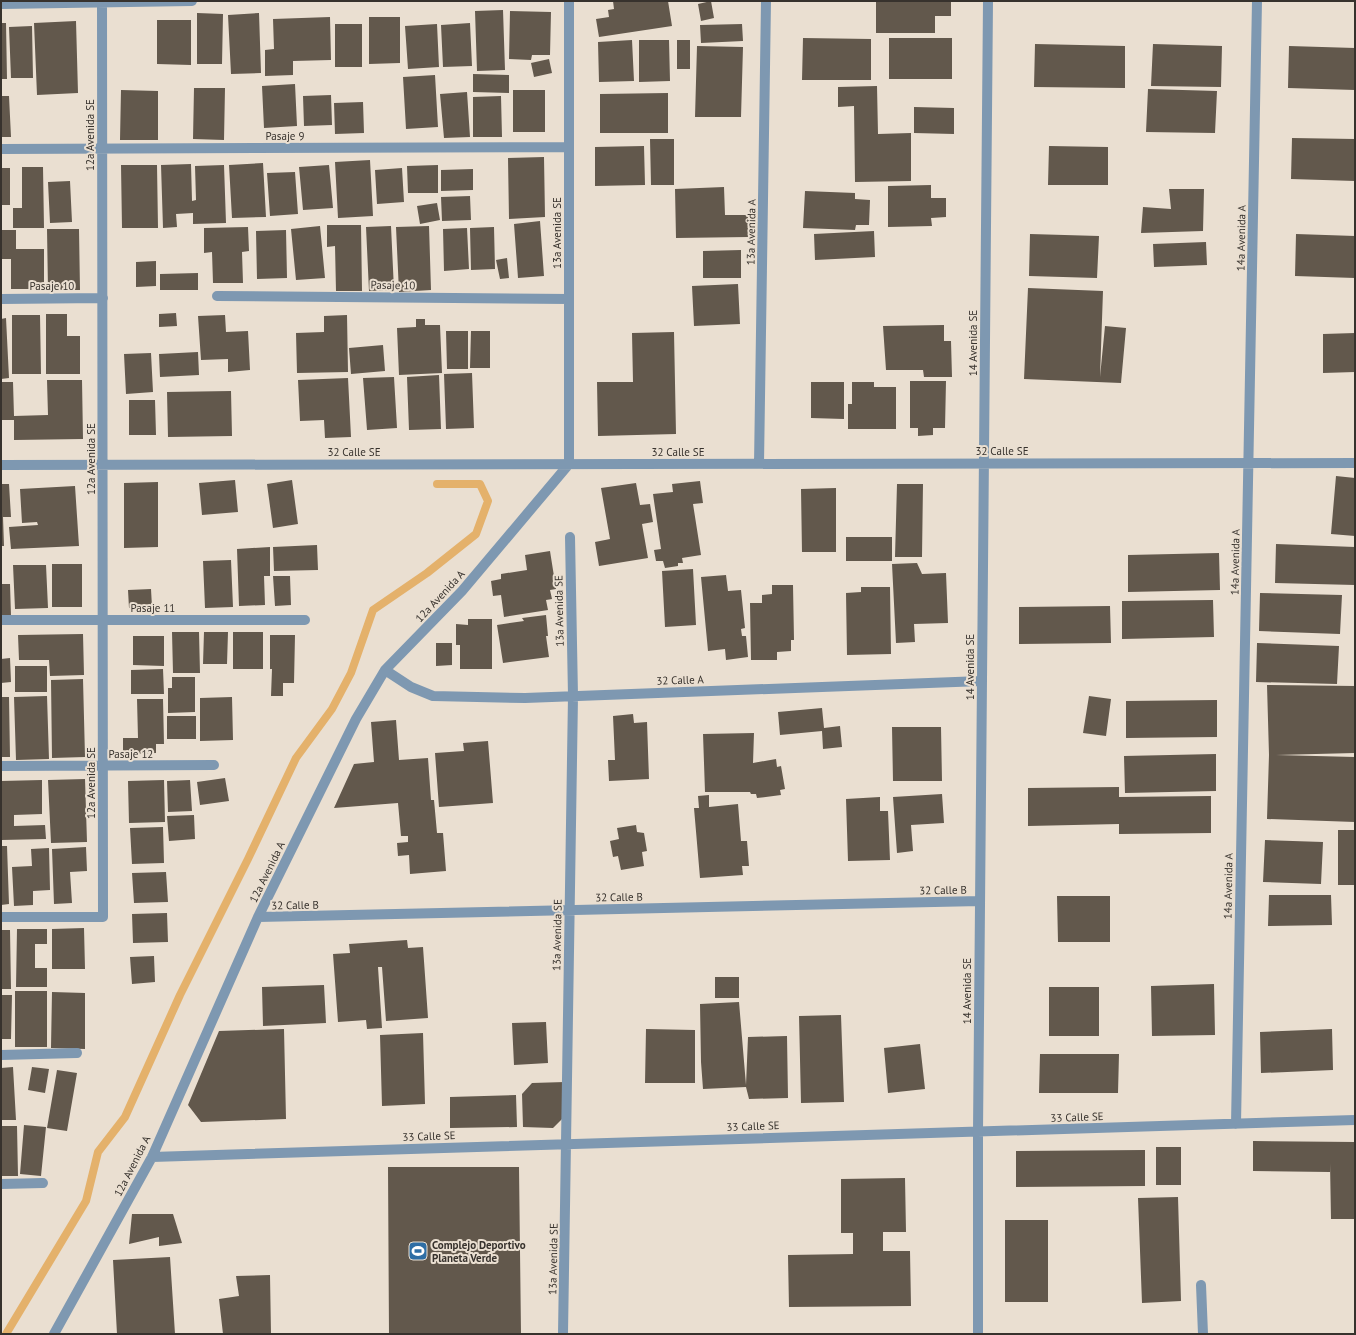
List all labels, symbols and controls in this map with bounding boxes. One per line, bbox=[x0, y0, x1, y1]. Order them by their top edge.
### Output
street label: 12a Avenida SE bbox=[83, 99, 97, 171]
street label: Pasaje 9 bbox=[266, 129, 304, 143]
street label: 13a Avenida SE bbox=[550, 197, 564, 269]
street label: 13a Avenida A bbox=[743, 198, 759, 265]
street label: 14a Avenida A bbox=[1233, 204, 1249, 271]
street label: Pasaje 10 bbox=[370, 278, 416, 292]
street label: Pasaje 10 bbox=[30, 279, 74, 293]
street label: 14 Avenida SE bbox=[966, 310, 980, 376]
street label: 12a Avenida SE bbox=[84, 423, 98, 495]
street label: 32 Calle SE bbox=[975, 444, 1029, 458]
street label: 32 Calle SE bbox=[327, 445, 381, 459]
street label: 32 Calle SE bbox=[651, 445, 705, 459]
street label: 14a Avenida A bbox=[1227, 528, 1243, 595]
street label: 12a Avenida A bbox=[412, 567, 468, 625]
street label: 13a Avenida SE bbox=[551, 575, 567, 647]
street label: Pasaje 11 bbox=[131, 601, 175, 615]
street label: 14 Avenida SE bbox=[963, 634, 977, 700]
street label: 32 Calle A bbox=[656, 672, 705, 688]
street label: 12a Avenida SE bbox=[84, 747, 98, 819]
street label: Pasaje 12 bbox=[109, 747, 153, 761]
street label: 12a Avenida A bbox=[246, 839, 288, 905]
street label: 14a Avenida A bbox=[1220, 852, 1236, 919]
street label: 32 Calle B bbox=[919, 883, 967, 897]
street label: 32 Calle B bbox=[595, 890, 643, 904]
street label: 32 Calle B bbox=[271, 898, 319, 912]
street label: 13a Avenida SE bbox=[549, 899, 565, 971]
street label: 14 Avenida SE bbox=[960, 958, 974, 1024]
street label: 33 Calle SE bbox=[1050, 1109, 1104, 1125]
street label: 33 Calle SE bbox=[726, 1118, 780, 1134]
street label: 33 Calle SE bbox=[402, 1128, 456, 1144]
street label: 12a Avenida A bbox=[111, 1133, 154, 1199]
street label: 13a Avenida SE bbox=[545, 1223, 561, 1295]
place label: Complejo Deportivo Planeta Verde bbox=[432, 1238, 526, 1265]
sports icon: Complejo Deportivo Planeta Verde bbox=[407, 1240, 429, 1262]

